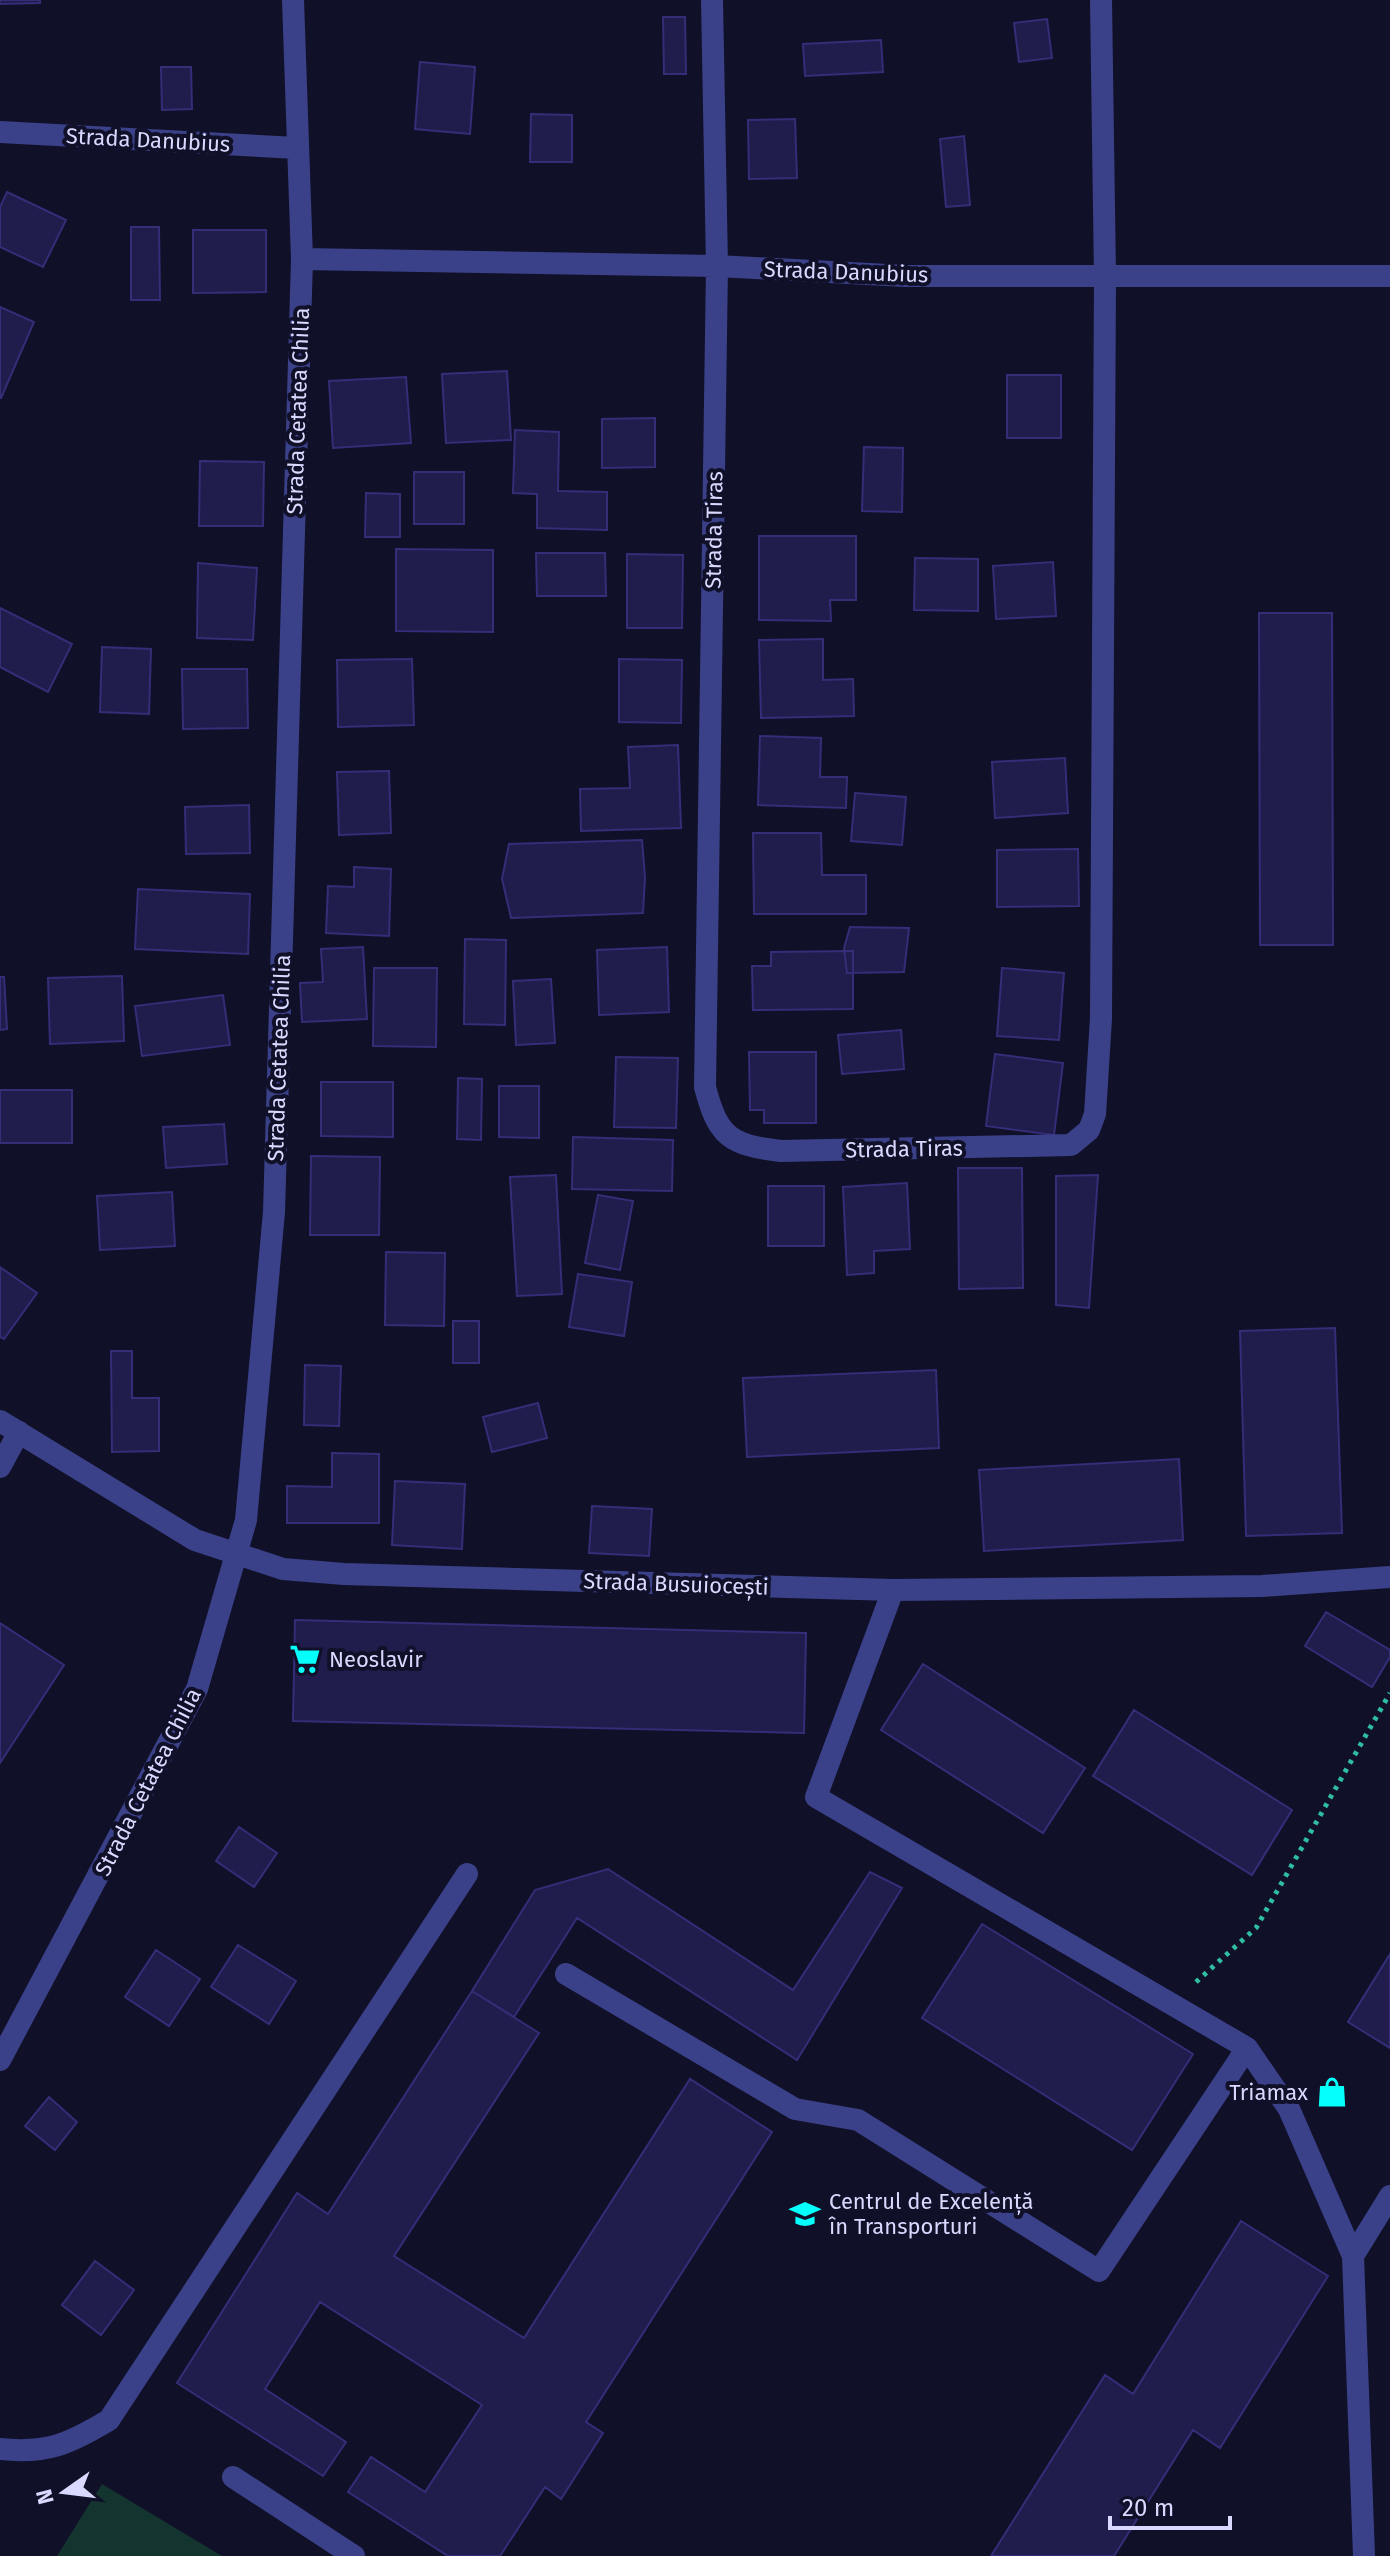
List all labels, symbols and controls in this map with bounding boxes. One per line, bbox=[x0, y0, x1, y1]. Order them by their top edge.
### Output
street label: Strada Danubius bbox=[65, 122, 231, 158]
street label: Strada Danubius bbox=[763, 256, 929, 288]
street label: Strada Cetatea Chilia bbox=[281, 307, 315, 515]
street label: Strada Tiras bbox=[699, 471, 729, 589]
street label: Strada Cetatea Chilia bbox=[262, 954, 296, 1162]
street label: Strada Tiras bbox=[845, 1134, 963, 1164]
street label: Strada Busuiocești bbox=[583, 1567, 769, 1601]
supermarket icon: Neoslavir bbox=[288, 1642, 322, 1676]
place label: Neoslavir bbox=[329, 1646, 423, 1673]
street label: Strada Cetatea Chilia bbox=[89, 1684, 207, 1880]
shop icon: Triamax bbox=[1315, 2075, 1349, 2109]
place label: Triamax bbox=[1229, 2079, 1308, 2106]
place label: Centrul de Excelență în Transporturi bbox=[828, 2188, 1034, 2240]
school or university icon: Centrul de Excelență în Transporturi bbox=[788, 2197, 822, 2231]
north arrow bbox=[24, 2452, 104, 2532]
scale bar bbox=[1110, 2480, 1230, 2530]
text: N bbox=[30, 2486, 60, 2507]
text: 20 m bbox=[1122, 2494, 1174, 2522]

